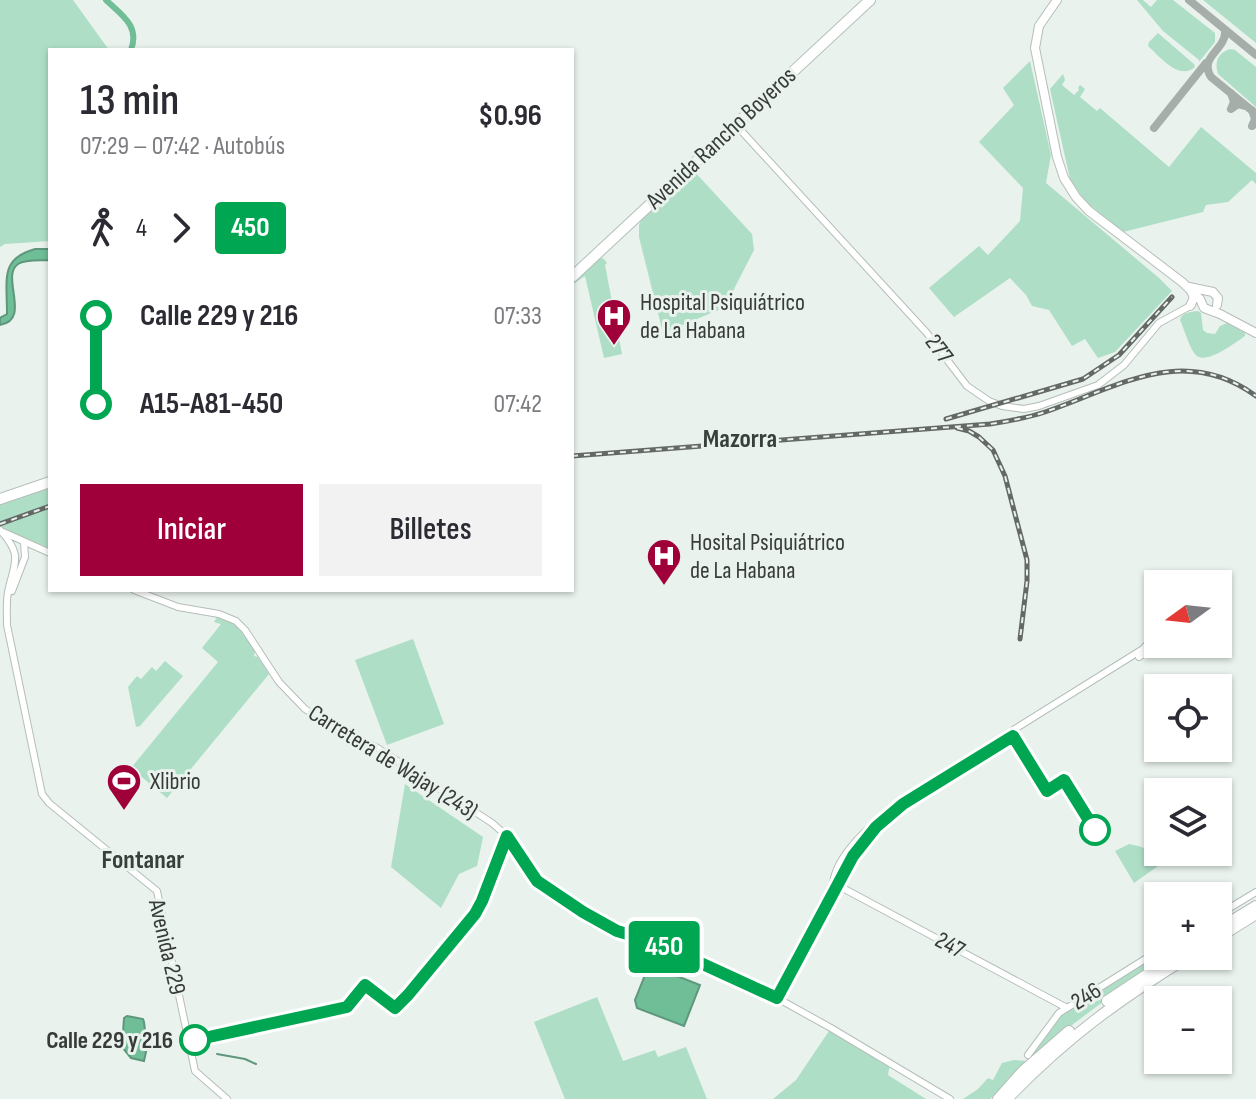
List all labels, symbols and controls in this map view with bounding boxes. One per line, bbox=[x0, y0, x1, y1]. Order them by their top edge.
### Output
street label: Avenida Rancho Boyeros bbox=[639, 61, 802, 216]
text: 13 min bbox=[80, 74, 179, 127]
text: $0.96 bbox=[478, 98, 542, 134]
text: 07:29 – 07:42 · Autobús bbox=[80, 131, 285, 162]
icon: walk bbox=[80, 206, 124, 250]
icon: forward bbox=[159, 206, 203, 250]
text: 450 bbox=[231, 211, 270, 244]
text: 4 bbox=[136, 213, 147, 244]
place label: Hospital Psiquiátrico de La Habana bbox=[640, 288, 805, 345]
hospital icon: Hospital Psiquiátrico de La Habana bbox=[595, 297, 633, 347]
text: Calle 229 y 216 bbox=[140, 298, 298, 334]
text: 07:33 bbox=[494, 301, 542, 332]
street label: 277 bbox=[919, 329, 960, 370]
text: A15-A81-450 bbox=[140, 386, 283, 422]
text: 07:42 bbox=[494, 389, 542, 420]
district label: Mazorra bbox=[703, 424, 777, 455]
button: Iniciar bbox=[80, 484, 303, 576]
button: Billetes bbox=[319, 484, 542, 576]
place label: Hosital Psiquiátrico de La Habana bbox=[690, 528, 845, 585]
hospital icon: Hosital Psiquiátrico de La Habana bbox=[645, 537, 683, 587]
north arrow bbox=[1144, 570, 1232, 658]
map controls bbox=[1144, 570, 1232, 1074]
button: locate bbox=[1144, 674, 1232, 762]
street label: Carretera de Wajay (243) bbox=[303, 698, 483, 826]
sports icon: Xlibrio bbox=[105, 762, 143, 812]
place label: Xlibrio bbox=[149, 767, 201, 796]
button: layers bbox=[1144, 778, 1232, 866]
unlabelled marker bbox=[1080, 815, 1110, 845]
district label: Fontanar bbox=[102, 845, 184, 876]
button: + bbox=[1144, 882, 1232, 970]
street label: Avenida 229 bbox=[142, 896, 192, 998]
line badge: 450 bbox=[618, 921, 710, 973]
street label: 247 bbox=[930, 925, 970, 965]
text: 450 bbox=[645, 930, 683, 963]
street label: 246 bbox=[1065, 976, 1107, 1016]
button: − bbox=[1144, 986, 1232, 1074]
marker: Calle 229 y 216 bbox=[180, 1025, 210, 1055]
place label: Calle 229 y 216 bbox=[46, 1026, 173, 1055]

